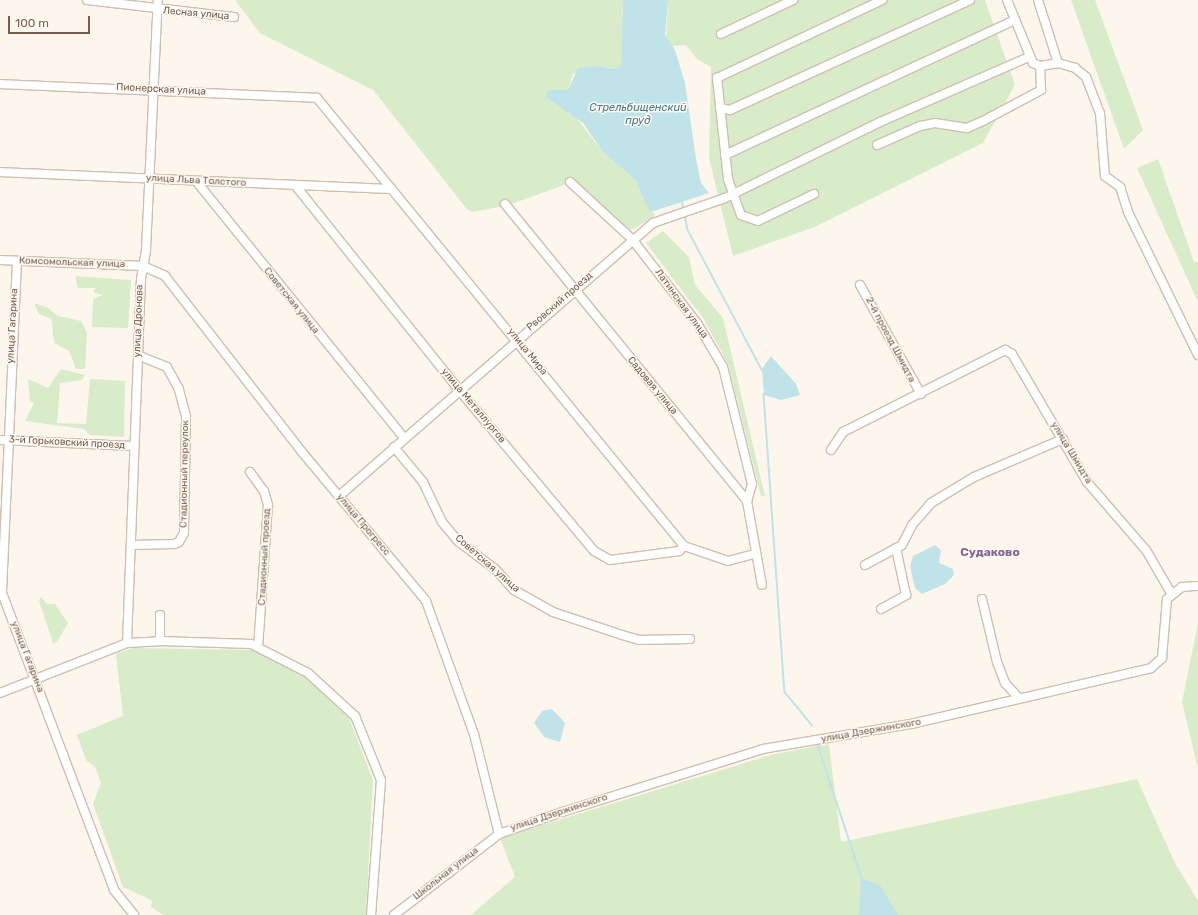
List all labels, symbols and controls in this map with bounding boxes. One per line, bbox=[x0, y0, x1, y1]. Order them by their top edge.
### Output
street label: Лесная улица bbox=[162, 5, 230, 23]
scale bar bbox=[10, 8, 92, 34]
text: 100 m bbox=[15, 16, 49, 30]
street label: Пионерская улица bbox=[116, 82, 206, 98]
water label: Стрельбищенский пруд bbox=[589, 102, 687, 128]
street label: улица Льва Толстого bbox=[146, 172, 246, 190]
street label: Комсомольская улица bbox=[19, 255, 125, 271]
street label: Советская улица bbox=[261, 265, 321, 337]
street label: Латинская улица bbox=[652, 267, 710, 341]
street label: Рвовский проезд bbox=[525, 270, 595, 334]
street label: улица Дронова bbox=[132, 284, 146, 358]
street label: улица Гагарина bbox=[5, 288, 21, 364]
street label: 2-й проезд Шмидта bbox=[862, 295, 918, 385]
street label: улица Мира bbox=[504, 326, 550, 378]
street label: Садовая улица bbox=[624, 355, 680, 417]
street label: улица Металлургов bbox=[438, 366, 508, 446]
street label: Стадионный переулок bbox=[178, 420, 192, 528]
street label: улица Шмидта bbox=[1048, 420, 1094, 486]
street label: 3-й Горьковский проезд bbox=[9, 434, 125, 452]
street label: улица Прогресс bbox=[334, 492, 392, 558]
street label: Стадионный проезд bbox=[256, 508, 274, 606]
street label: Советская улица bbox=[452, 533, 522, 595]
district label: Судаково bbox=[960, 546, 1020, 560]
street label: улица Гагарина bbox=[8, 620, 46, 694]
street label: улица Дзержинского bbox=[820, 716, 922, 746]
street label: улица Дзержинского bbox=[509, 792, 609, 834]
street label: Школьная улица bbox=[411, 845, 481, 903]

